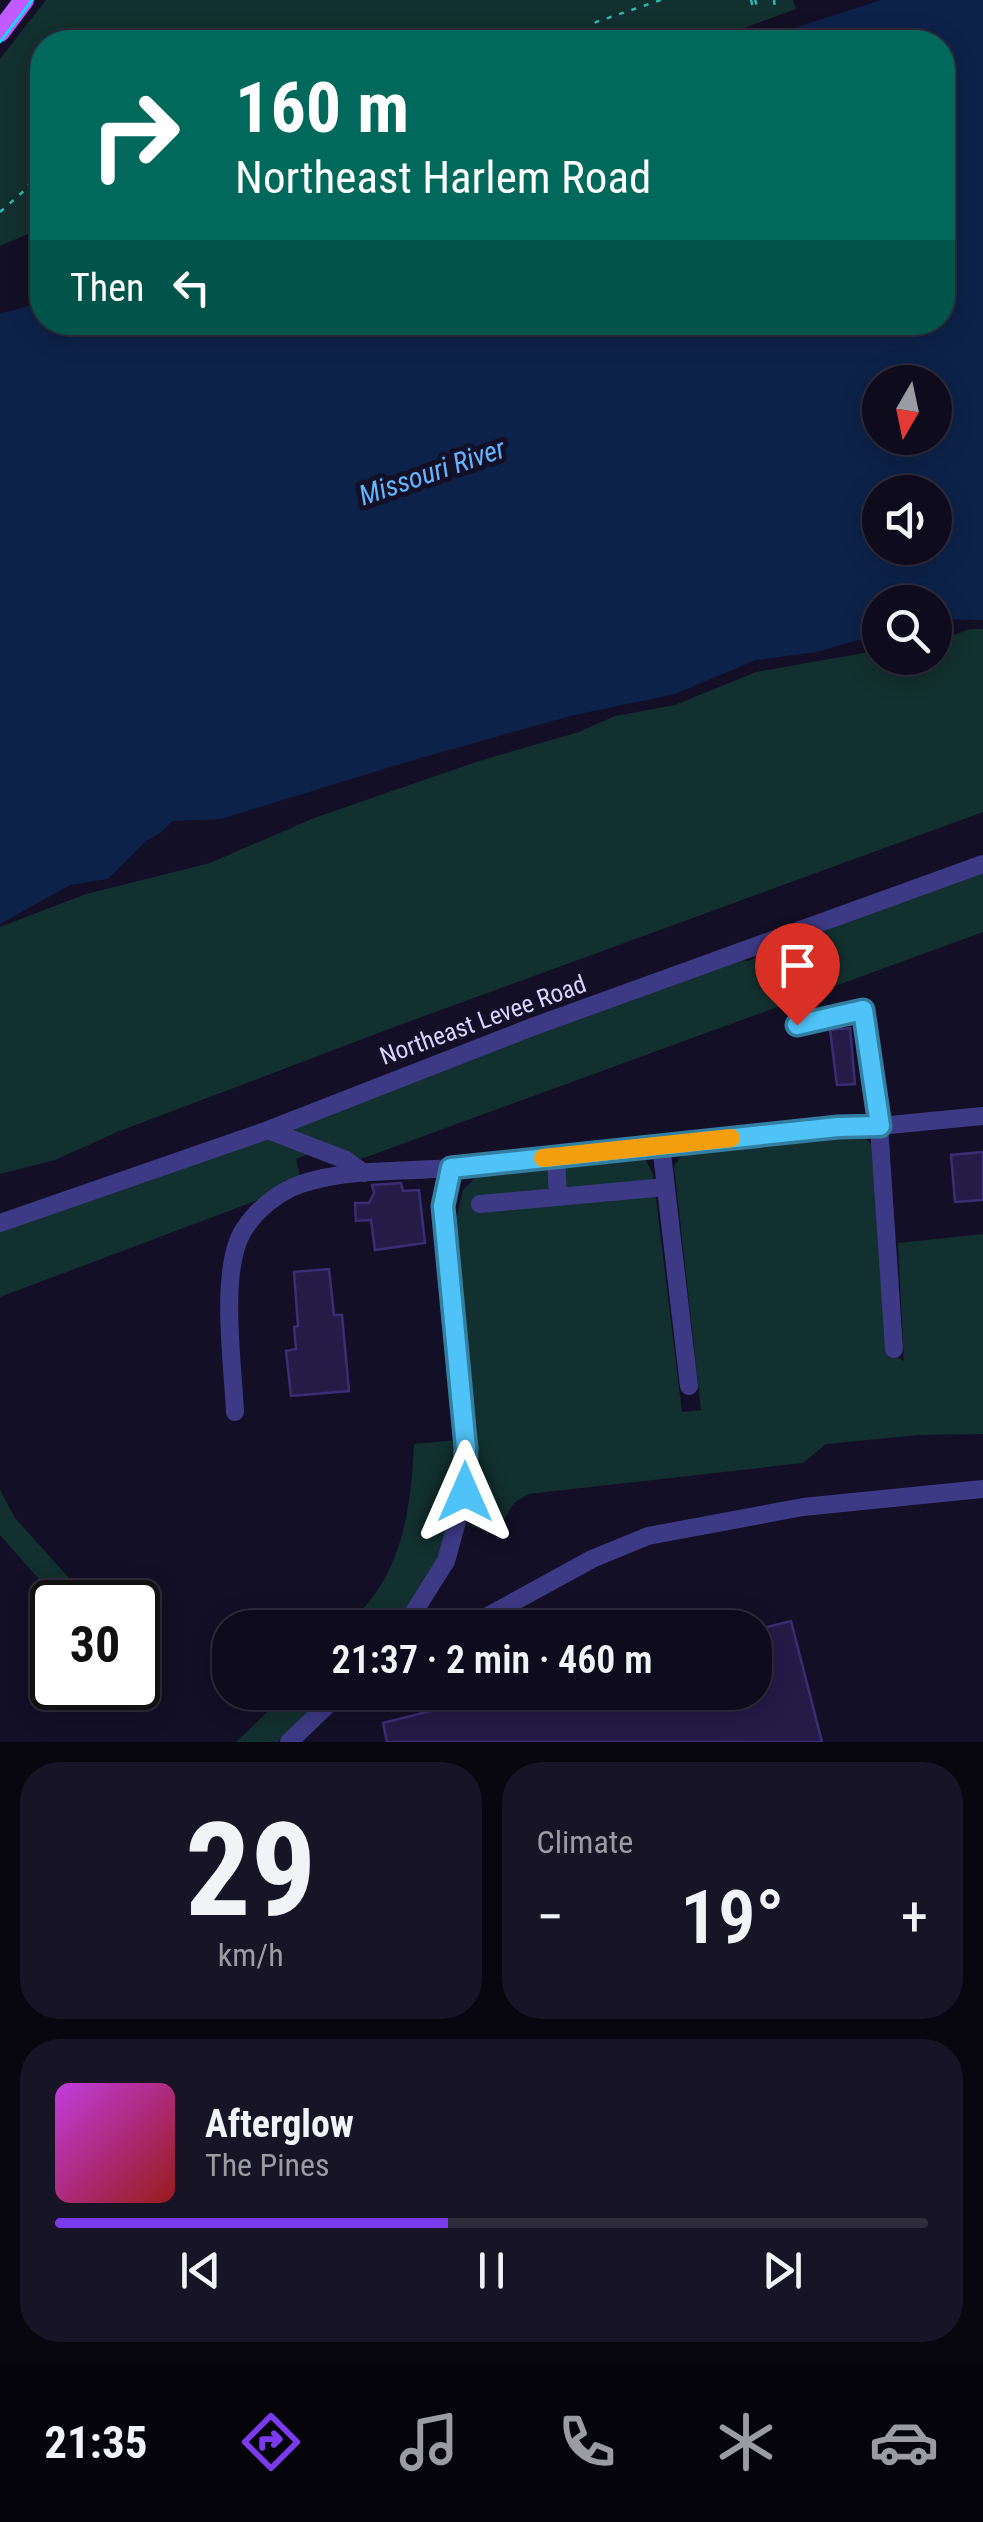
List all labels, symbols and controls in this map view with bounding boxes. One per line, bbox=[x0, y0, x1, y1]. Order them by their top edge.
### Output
text: 160 m bbox=[235, 67, 409, 149]
icon: right bbox=[70, 70, 200, 200]
text: Northeast Harlem Road bbox=[235, 151, 651, 204]
icon: left bbox=[164, 260, 219, 315]
text: Then bbox=[70, 266, 144, 310]
north arrow bbox=[862, 365, 952, 455]
map controls bbox=[862, 365, 952, 675]
water label: Missouri River bbox=[355, 431, 510, 512]
button: sound bbox=[862, 475, 952, 565]
button: search bbox=[862, 585, 952, 675]
pin bbox=[755, 923, 840, 1026]
icon: arrive bbox=[770, 938, 825, 993]
street label: Northeast Levee Road bbox=[376, 969, 590, 1071]
position arrow bbox=[413, 1440, 517, 1544]
speed limit sign: 30 bbox=[30, 1580, 160, 1710]
text: 21:37 · 2 min · 460 m bbox=[332, 1638, 652, 1682]
text: 29 bbox=[185, 1794, 316, 1947]
text: Climate bbox=[537, 1823, 633, 1861]
text: 19° bbox=[680, 1873, 785, 1961]
text: − bbox=[537, 1885, 564, 1949]
text: + bbox=[901, 1885, 928, 1949]
text: km/h bbox=[218, 1936, 284, 1974]
text: Afterglow bbox=[205, 2102, 354, 2146]
text: The Pines bbox=[205, 2146, 330, 2184]
icon: previous bbox=[173, 2243, 228, 2298]
icon: pause bbox=[464, 2243, 519, 2298]
icon: next bbox=[755, 2243, 810, 2298]
icon: directions bbox=[236, 2407, 306, 2477]
icon: music bbox=[394, 2407, 464, 2477]
icon: phone bbox=[552, 2407, 622, 2477]
icon: climate bbox=[711, 2407, 781, 2477]
icon: car bbox=[869, 2407, 939, 2477]
text: 21:35 bbox=[44, 2416, 147, 2469]

